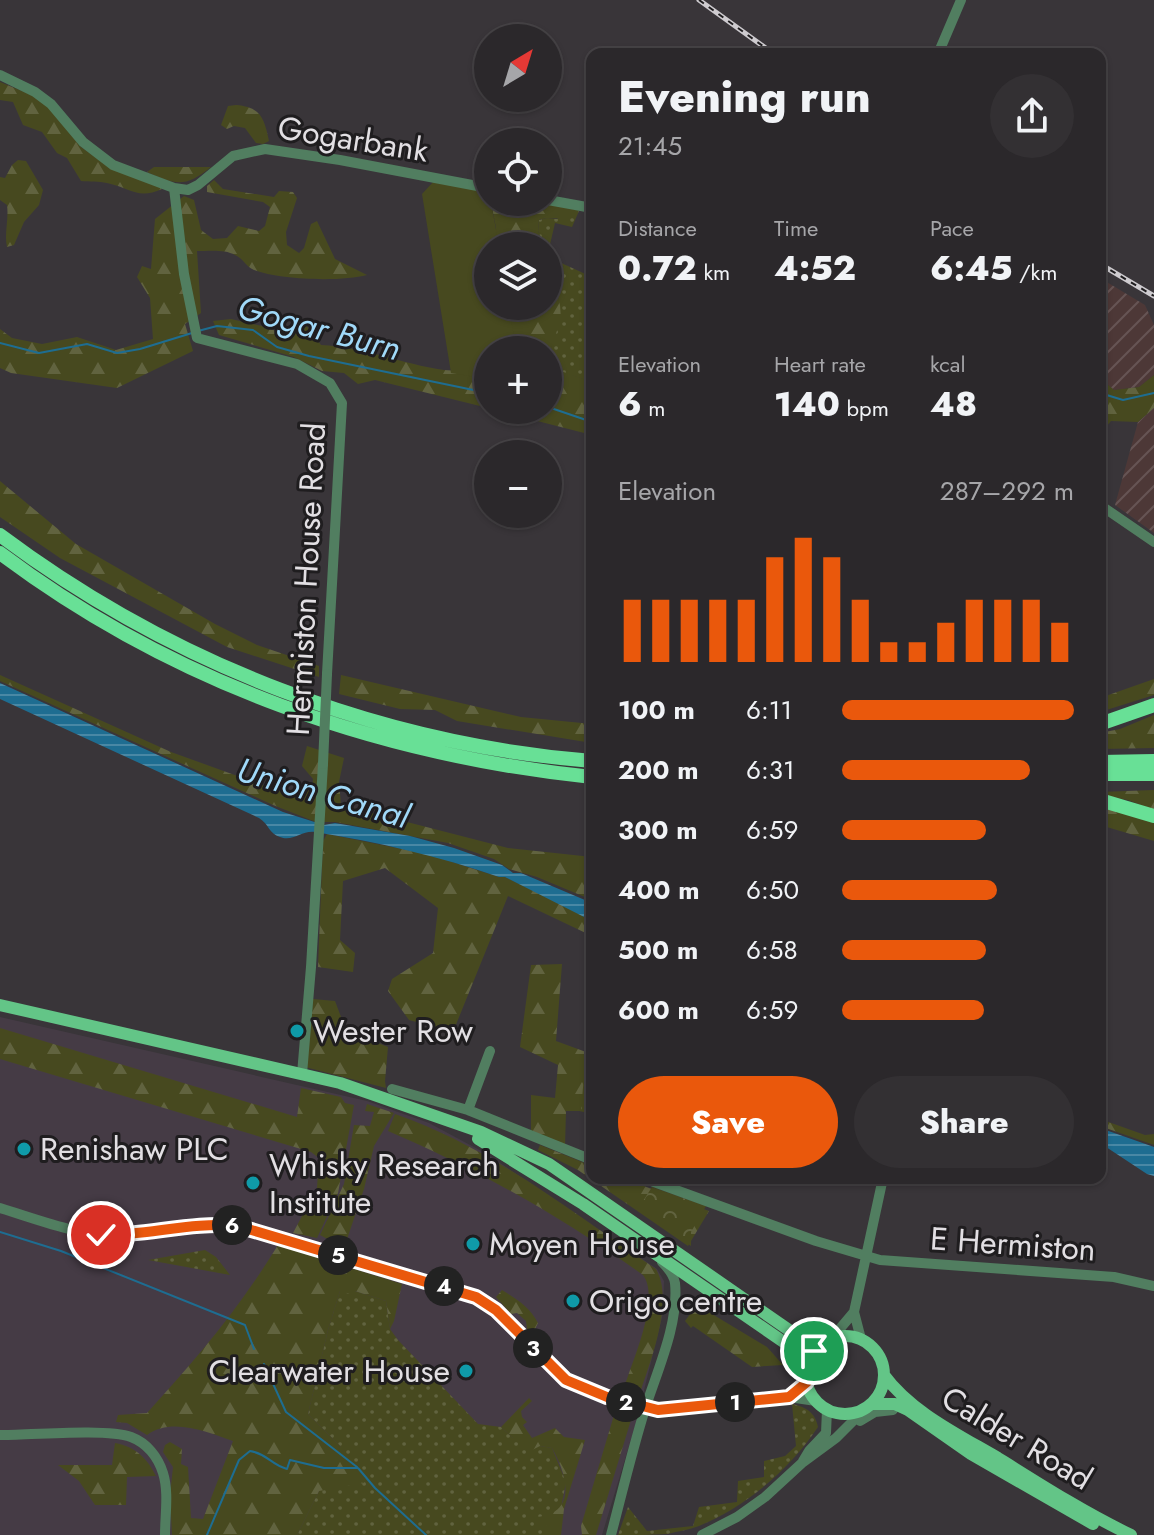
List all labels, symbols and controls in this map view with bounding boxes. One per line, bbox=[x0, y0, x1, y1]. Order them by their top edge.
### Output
north arrow bbox=[474, 24, 562, 112]
map controls bbox=[474, 24, 562, 528]
text: Evening run bbox=[618, 65, 871, 129]
button: share bbox=[990, 74, 1074, 158]
street label: Gogarbank bbox=[275, 104, 432, 174]
text: 21:45 bbox=[618, 127, 682, 165]
button: locate bbox=[474, 128, 562, 216]
text: Distance bbox=[618, 212, 697, 244]
text: Time bbox=[774, 212, 818, 244]
text: Pace bbox=[930, 212, 974, 244]
button: layers bbox=[474, 232, 562, 320]
text: 0.72 bbox=[618, 244, 697, 293]
text: 4:52 bbox=[774, 244, 856, 293]
text: 6:45 bbox=[930, 244, 1013, 293]
text: km bbox=[697, 256, 730, 288]
text: /km bbox=[1013, 256, 1057, 288]
water label: Gogar Burn bbox=[232, 283, 406, 373]
button: + bbox=[474, 336, 562, 424]
text: Elevation bbox=[618, 348, 701, 380]
text: Heart rate bbox=[774, 348, 866, 380]
text: kcal bbox=[930, 348, 966, 380]
text: 6 bbox=[618, 380, 642, 429]
text: 140 bbox=[774, 380, 840, 429]
text: 48 bbox=[930, 380, 977, 429]
text: m bbox=[642, 392, 665, 424]
text: bpm bbox=[840, 392, 889, 424]
street label: Hermiston House Road bbox=[275, 421, 337, 737]
button: − bbox=[474, 440, 562, 528]
text: Elevation bbox=[618, 472, 716, 510]
text: 287–292 m bbox=[940, 472, 1074, 510]
text: 100 m bbox=[618, 691, 695, 729]
text: 6:11 bbox=[746, 691, 792, 729]
water label: Union Canal bbox=[231, 745, 416, 841]
text: 200 m bbox=[618, 751, 699, 789]
text: 6:31 bbox=[746, 751, 795, 789]
text: 300 m bbox=[618, 811, 698, 849]
text: 6:59 bbox=[746, 811, 798, 849]
text: 400 m bbox=[618, 871, 700, 909]
text: 6:50 bbox=[746, 871, 799, 909]
text: 500 m bbox=[618, 931, 698, 969]
text: 6:58 bbox=[746, 931, 798, 969]
text: 600 m bbox=[618, 991, 699, 1029]
text: 6:59 bbox=[746, 991, 798, 1029]
place label: Wester Row bbox=[313, 1008, 473, 1054]
marker: Wester Row bbox=[288, 1022, 306, 1040]
button: Save bbox=[618, 1076, 838, 1168]
button: Share bbox=[854, 1076, 1074, 1168]
place label: Renishaw PLC bbox=[40, 1126, 229, 1172]
marker: Renishaw PLC bbox=[15, 1140, 33, 1158]
place label: Whisky Research Institute bbox=[269, 1142, 499, 1225]
marker: Whisky Research Institute bbox=[244, 1174, 262, 1192]
pin bbox=[67, 1201, 135, 1269]
pin: 6 bbox=[212, 1205, 252, 1245]
text: 6 bbox=[225, 1209, 239, 1241]
icon: check bbox=[79, 1213, 123, 1257]
street label: E Hermiston bbox=[929, 1215, 1097, 1273]
place label: Moyen House bbox=[489, 1221, 675, 1267]
pin: 5 bbox=[318, 1235, 358, 1275]
marker: Moyen House bbox=[464, 1235, 482, 1253]
text: 5 bbox=[331, 1239, 345, 1271]
pin: 4 bbox=[424, 1266, 464, 1306]
text: 4 bbox=[436, 1270, 452, 1302]
place label: Origo centre bbox=[589, 1278, 762, 1324]
marker: Origo centre bbox=[564, 1292, 582, 1310]
pin bbox=[780, 1317, 848, 1385]
pin: 3 bbox=[513, 1328, 553, 1368]
icon: arrive bbox=[792, 1329, 836, 1373]
text: 3 bbox=[526, 1332, 540, 1364]
place label: Clearwater House bbox=[208, 1348, 450, 1394]
marker: Clearwater House bbox=[457, 1362, 475, 1380]
street label: Calder Road bbox=[933, 1375, 1101, 1501]
pin: 2 bbox=[606, 1382, 646, 1422]
pin: 1 bbox=[715, 1382, 755, 1422]
text: 2 bbox=[619, 1386, 633, 1418]
text: 1 bbox=[729, 1386, 741, 1418]

